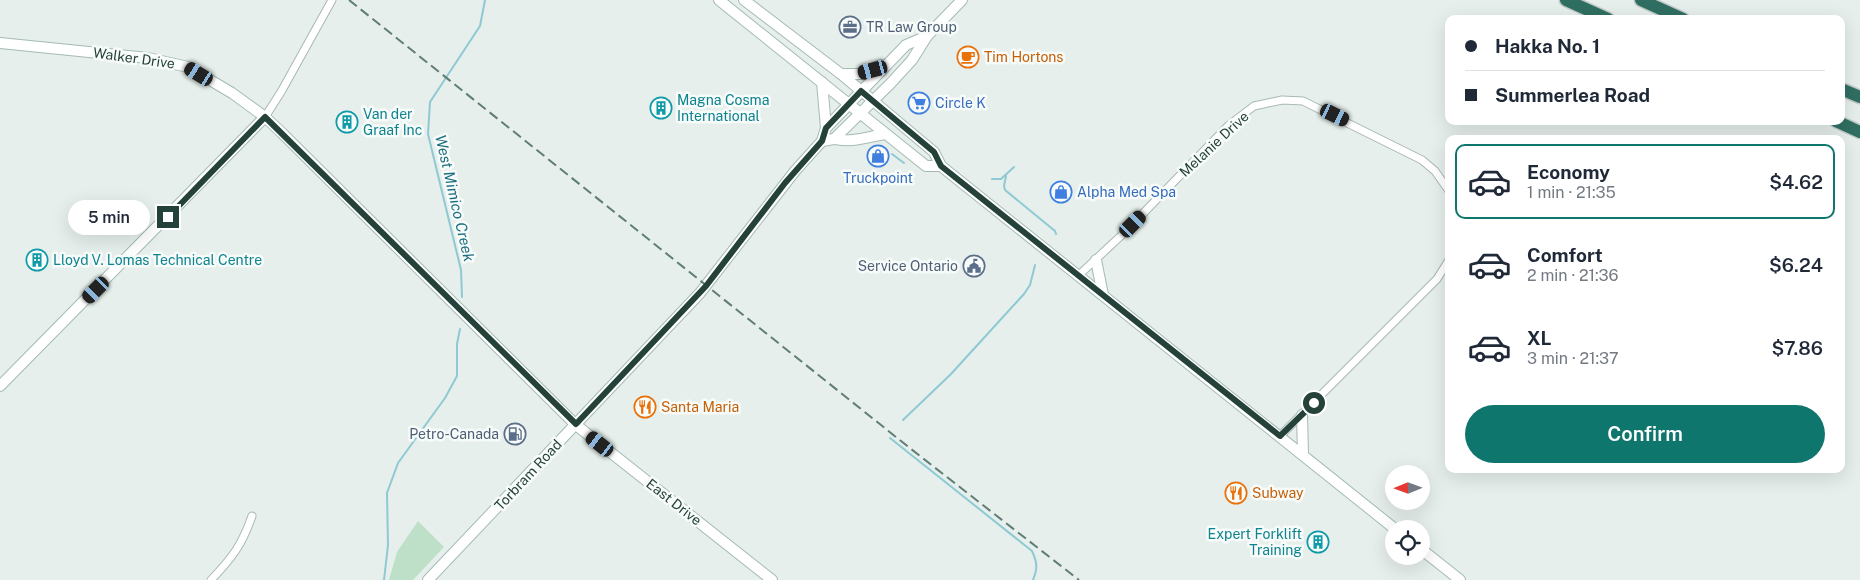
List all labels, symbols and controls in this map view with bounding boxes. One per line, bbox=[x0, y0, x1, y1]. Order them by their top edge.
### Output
office icon: TR Law Group bbox=[838, 15, 862, 39]
place label: TR Law Group bbox=[866, 19, 957, 35]
text: Hakka No. 1 bbox=[1495, 35, 1600, 57]
street label: Walker Drive bbox=[92, 44, 176, 72]
cafe icon: Tim Hortons bbox=[956, 45, 980, 69]
place label: Tim Hortons bbox=[984, 49, 1063, 65]
car bbox=[856, 59, 889, 81]
car bbox=[182, 60, 215, 88]
text: Summerlea Road bbox=[1495, 84, 1650, 106]
supermarket icon: Circle K bbox=[907, 91, 931, 115]
place label: Magna Cosma International bbox=[677, 92, 769, 124]
place label: Circle K bbox=[935, 95, 986, 111]
building icon: Magna Cosma International bbox=[649, 96, 673, 120]
car bbox=[1318, 102, 1351, 128]
place label: Van der Graaf Inc bbox=[363, 106, 422, 138]
street label: Melanie Drive bbox=[1176, 108, 1252, 180]
building icon: Van der Graaf Inc bbox=[335, 110, 359, 134]
water label: West Mimico Creek bbox=[432, 133, 478, 264]
shop icon: Truckpoint bbox=[866, 144, 890, 168]
icon: car bbox=[1467, 159, 1512, 204]
text: Economy bbox=[1527, 161, 1610, 183]
place label: Truckpoint bbox=[843, 170, 913, 186]
text: $4.62 bbox=[1769, 171, 1823, 193]
shop icon: Alpha Med Spa bbox=[1049, 180, 1073, 204]
text: 1 min · 21:35 bbox=[1527, 183, 1616, 202]
place label: Alpha Med Spa bbox=[1077, 184, 1176, 200]
callout: 5 min bbox=[68, 200, 150, 234]
route end bbox=[157, 206, 179, 228]
text: 5 min bbox=[88, 208, 130, 227]
car bbox=[1117, 208, 1148, 240]
icon: car bbox=[1467, 242, 1512, 287]
text: Comfort bbox=[1527, 244, 1603, 266]
building icon: Lloyd V. Lomas Technical Centre bbox=[25, 248, 49, 272]
place label: Lloyd V. Lomas Technical Centre bbox=[53, 252, 262, 268]
public building icon: Service Ontario bbox=[962, 254, 986, 278]
text: $6.24 bbox=[1769, 254, 1823, 276]
place label: Service Ontario bbox=[858, 258, 958, 274]
text: 2 min · 21:36 bbox=[1527, 266, 1619, 285]
car bbox=[80, 274, 111, 306]
icon: car bbox=[1467, 325, 1512, 370]
text: XL bbox=[1527, 327, 1552, 349]
text: $7.86 bbox=[1771, 337, 1823, 359]
text: 3 min · 21:37 bbox=[1527, 349, 1619, 368]
route start bbox=[1303, 392, 1325, 414]
restaurant icon: Santa Maria bbox=[633, 395, 657, 419]
place label: Santa Maria bbox=[661, 399, 739, 415]
button: Confirm bbox=[1465, 405, 1825, 463]
fuel station icon: Petro-Canada bbox=[503, 422, 527, 446]
place label: Petro-Canada bbox=[409, 426, 499, 442]
car bbox=[583, 429, 616, 459]
street label: Torbram Road bbox=[491, 436, 565, 514]
north arrow bbox=[1385, 465, 1430, 510]
map controls bbox=[1385, 465, 1430, 565]
street label: East Drive bbox=[643, 476, 705, 529]
restaurant icon: Subway bbox=[1224, 481, 1248, 505]
place label: Subway bbox=[1252, 485, 1304, 501]
button: locate bbox=[1385, 520, 1430, 565]
place label: Expert Forklift Training bbox=[1208, 526, 1302, 558]
building icon: Expert Forklift Training bbox=[1306, 530, 1330, 554]

